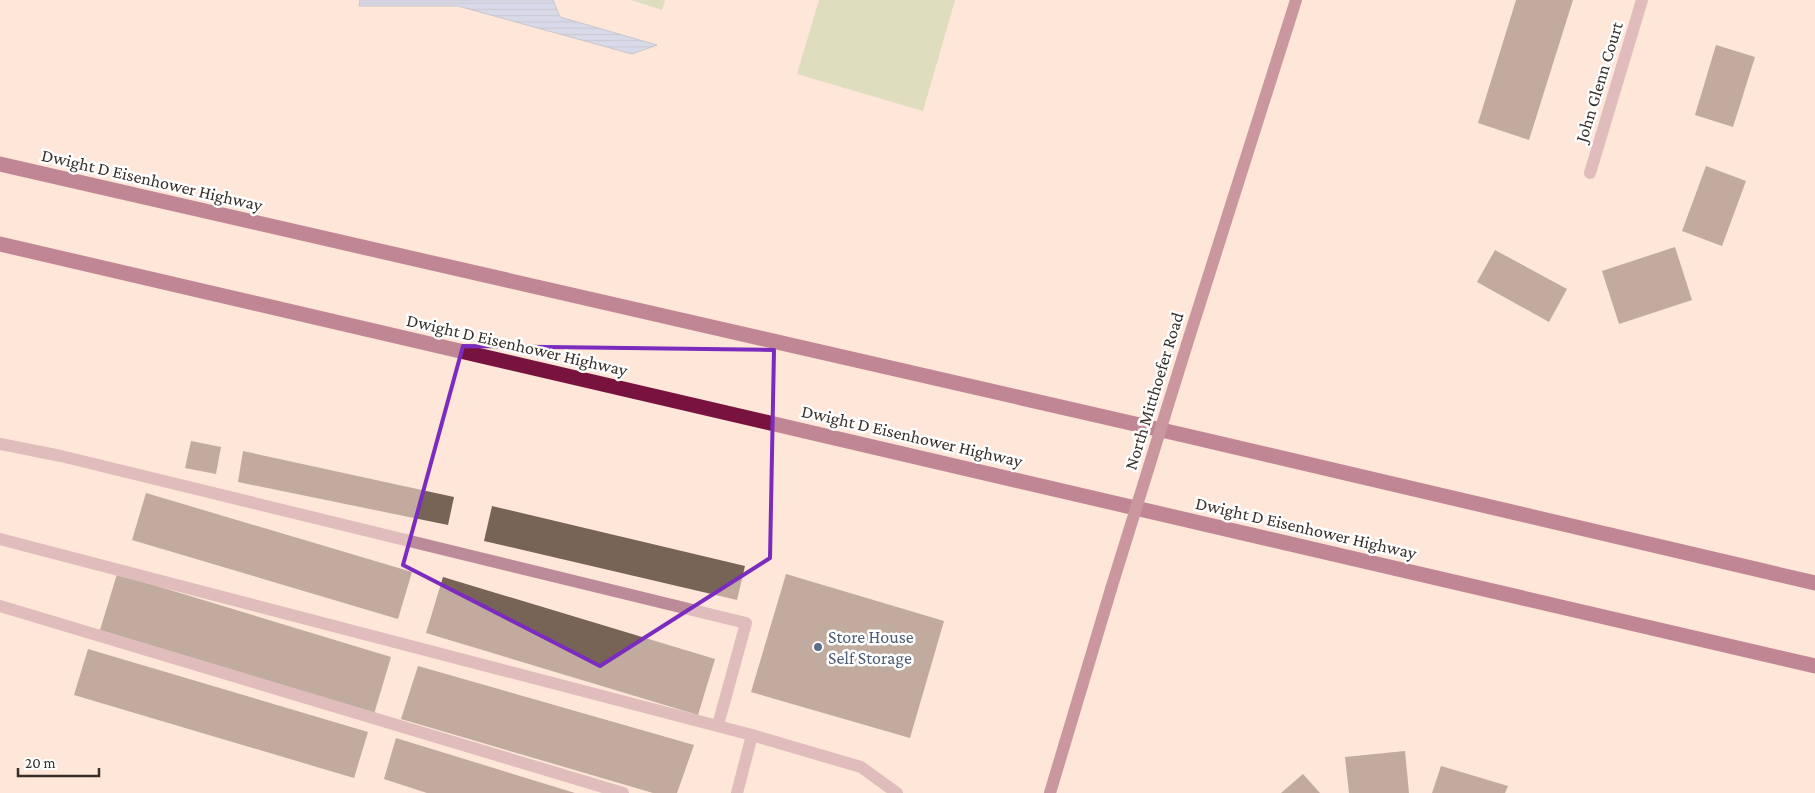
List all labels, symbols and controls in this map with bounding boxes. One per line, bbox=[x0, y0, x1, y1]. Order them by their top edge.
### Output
street label: John Glenn Court bbox=[1571, 18, 1627, 147]
street label: Dwight D Eisenhower Highway bbox=[40, 145, 265, 215]
street label: North Mitthoefer Road bbox=[1121, 309, 1188, 472]
street label: Dwight D Eisenhower Highway bbox=[405, 310, 630, 380]
street label: Dwight D Eisenhower Highway bbox=[800, 401, 1025, 471]
street label: Dwight D Eisenhower Highway bbox=[1194, 493, 1419, 563]
place label: Store House Self Storage bbox=[828, 627, 914, 668]
marker: Store House Self Storage bbox=[812, 641, 824, 653]
scale bar bbox=[18, 746, 99, 778]
text: 20 m bbox=[25, 755, 56, 771]

